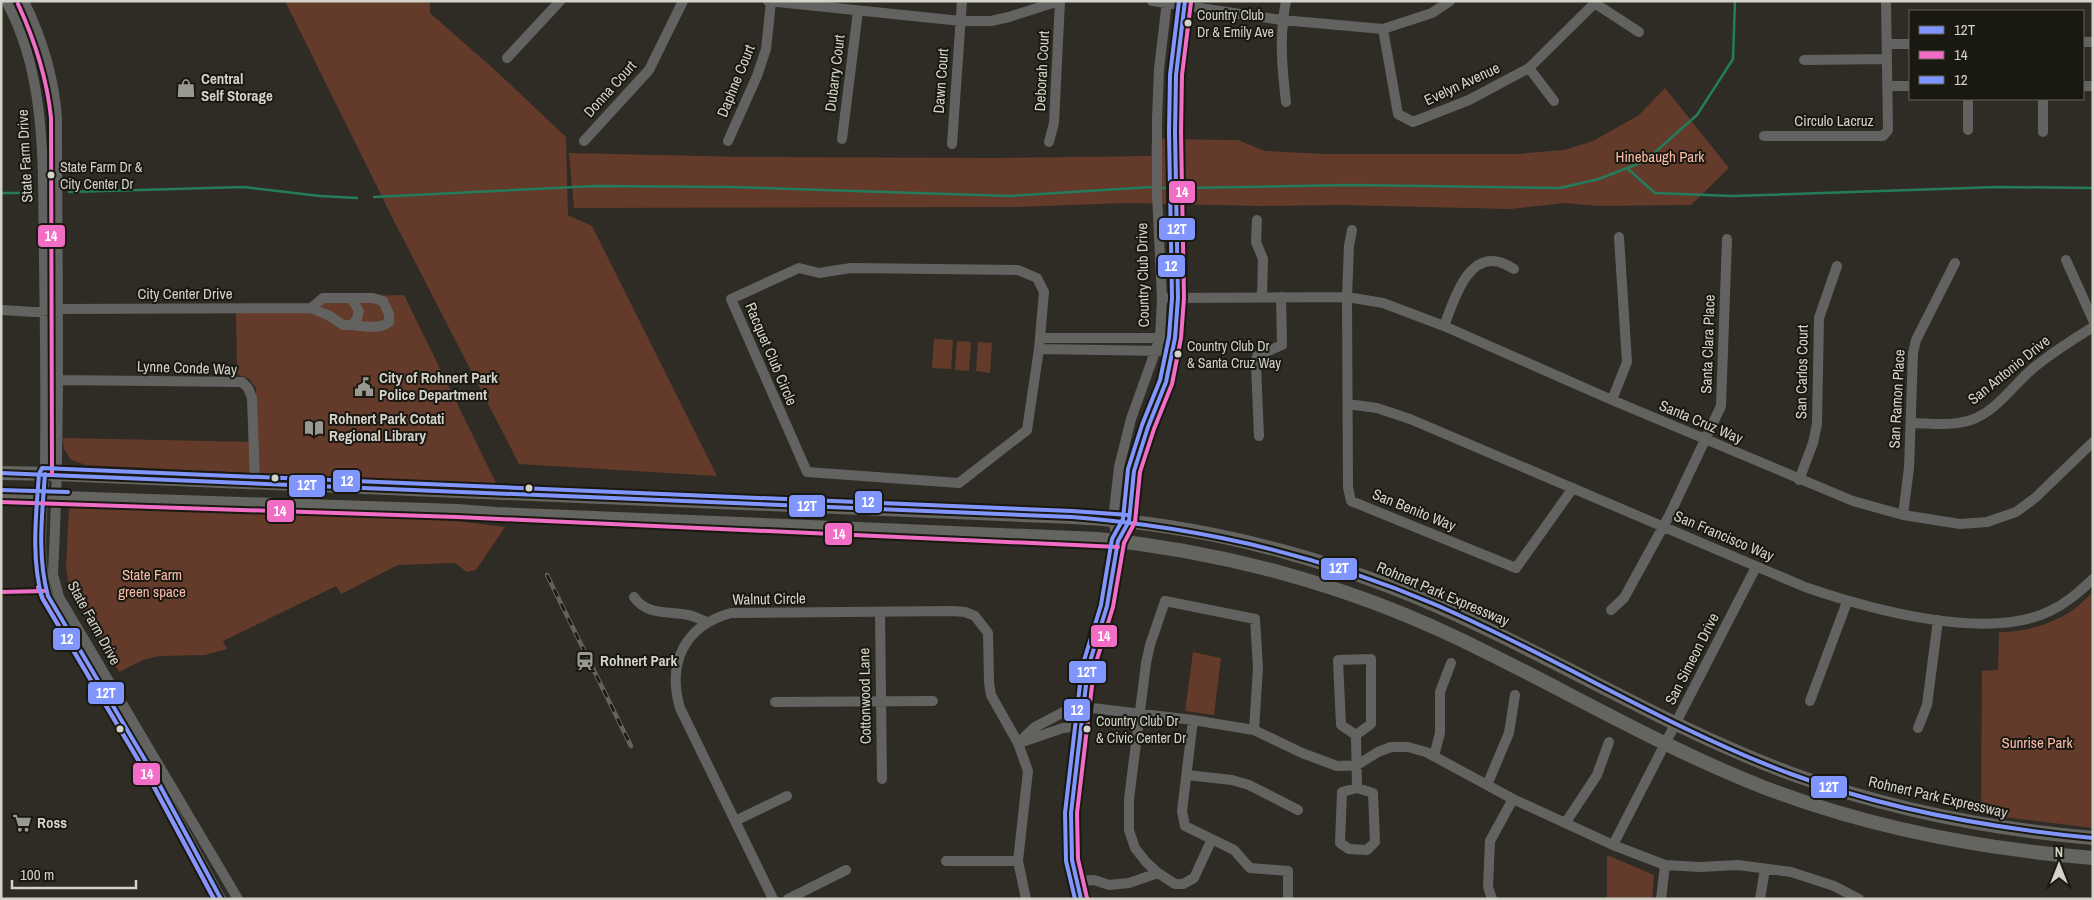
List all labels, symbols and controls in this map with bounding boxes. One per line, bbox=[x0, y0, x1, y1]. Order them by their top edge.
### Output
place label: Country Club Dr & Emily Ave bbox=[1197, 6, 1274, 41]
legend bbox=[1909, 10, 2084, 100]
marker: Country Club Dr & Emily Ave bbox=[1183, 18, 1193, 28]
text: 12T bbox=[1954, 19, 1976, 40]
street label: Deborah Court bbox=[1029, 30, 1054, 112]
street label: Dubarry Court bbox=[819, 33, 850, 113]
street label: Daphne Court bbox=[711, 41, 760, 120]
text: 14 bbox=[1954, 44, 1968, 65]
street label: Dawn Court bbox=[928, 47, 953, 114]
street label: Donna Court bbox=[578, 55, 641, 122]
street label: Evelyn Avenue bbox=[1421, 57, 1503, 110]
place label: Central Self Storage bbox=[201, 68, 273, 106]
text: 12 bbox=[1954, 69, 1968, 90]
shop icon: Central Self Storage bbox=[175, 77, 197, 99]
street label: State Farm Drive bbox=[12, 109, 37, 203]
street label: Circulo Lacruz bbox=[1794, 110, 1874, 131]
park label: Hinebaugh Park bbox=[1616, 146, 1705, 167]
place label: State Farm Dr & City Center Dr bbox=[60, 158, 143, 193]
marker: State Farm Dr & City Center Dr bbox=[46, 170, 56, 180]
line badge: 14 bbox=[1168, 180, 1196, 204]
text: 14 bbox=[1176, 183, 1189, 201]
line badge: 12T bbox=[1158, 217, 1196, 241]
text: 12T bbox=[1167, 220, 1187, 238]
street label: Country Club Drive bbox=[1131, 222, 1154, 327]
line badge: 14 bbox=[37, 224, 66, 248]
text: 14 bbox=[45, 227, 58, 245]
line badge: 12 bbox=[1157, 254, 1186, 278]
text: 12 bbox=[1165, 257, 1177, 275]
street label: City Center Drive bbox=[137, 283, 233, 304]
street label: Santa Clara Place bbox=[1695, 294, 1720, 394]
street label: Racquet Club Circle bbox=[740, 299, 803, 409]
street label: San Carlos Court bbox=[1790, 324, 1813, 419]
street label: San Antonio Drive bbox=[1963, 330, 2054, 409]
place label: Country Club Dr & Santa Cruz Way bbox=[1187, 337, 1281, 372]
marker: Country Club Dr & Santa Cruz Way bbox=[1173, 349, 1183, 359]
street label: San Ramon Place bbox=[1883, 349, 1910, 449]
street label: Lynne Conde Way bbox=[137, 355, 238, 380]
place label: City of Rohnert Park Police Department bbox=[379, 367, 498, 405]
public building icon: City of Rohnert Park Police Department bbox=[353, 376, 375, 398]
street label: Santa Cruz Way bbox=[1656, 394, 1747, 449]
place label: Rohnert Park Cotati Regional Library bbox=[329, 408, 445, 446]
library icon: Rohnert Park Cotati Regional Library bbox=[303, 417, 325, 439]
line badge: 12 bbox=[332, 469, 361, 493]
text: 12 bbox=[341, 472, 353, 490]
unlabelled marker bbox=[270, 473, 280, 483]
line badge: 12T bbox=[288, 474, 326, 498]
text: 12T bbox=[297, 476, 317, 494]
unlabelled marker bbox=[524, 483, 534, 493]
street label: San Benito Way bbox=[1369, 483, 1460, 536]
line badge: 12 bbox=[854, 490, 883, 514]
text: 12 bbox=[862, 493, 874, 511]
line badge: 12T bbox=[788, 494, 826, 518]
text: 12T bbox=[797, 497, 817, 515]
line badge: 14 bbox=[266, 499, 295, 523]
text: 14 bbox=[274, 502, 287, 520]
street label: San Francisco Way bbox=[1671, 505, 1778, 566]
line badge: 14 bbox=[824, 522, 853, 546]
text: 14 bbox=[833, 525, 846, 543]
street label: Rohnert Park Expressway bbox=[1374, 556, 1514, 631]
line badge: 12T bbox=[1320, 557, 1358, 581]
text: 12T bbox=[1329, 559, 1349, 577]
park label: State Farm green space bbox=[118, 564, 186, 602]
street label: State Farm Drive bbox=[63, 577, 126, 669]
street label: Walnut Circle bbox=[732, 587, 806, 610]
street label: San Simeon Drive bbox=[1659, 609, 1724, 708]
line badge: 14 bbox=[1090, 624, 1118, 648]
line badge: 12 bbox=[52, 627, 81, 651]
text: 14 bbox=[1098, 627, 1111, 645]
text: 12 bbox=[61, 630, 73, 648]
street label: Cottonwood Lane bbox=[853, 647, 876, 744]
station icon: Rohnert Park bbox=[574, 650, 596, 672]
place label: Rohnert Park bbox=[600, 650, 677, 671]
line badge: 12T bbox=[1068, 660, 1107, 684]
text: 12T bbox=[1077, 663, 1097, 681]
line badge: 12T bbox=[87, 681, 125, 705]
text: 12T bbox=[96, 684, 116, 702]
line badge: 12 bbox=[1063, 698, 1091, 722]
text: 12 bbox=[1071, 701, 1083, 719]
place label: Country Club Dr & Civic Center Dr bbox=[1096, 712, 1186, 747]
unlabelled marker bbox=[115, 724, 125, 734]
marker: Country Club Dr & Civic Center Dr bbox=[1082, 724, 1092, 734]
park label: Sunrise Park bbox=[2001, 732, 2073, 753]
line badge: 14 bbox=[132, 762, 161, 786]
text: 14 bbox=[141, 765, 154, 783]
street label: Rohnert Park Expressway bbox=[1866, 770, 2011, 823]
line badge: 12T bbox=[1810, 775, 1848, 799]
text: 12T bbox=[1819, 778, 1839, 796]
supermarket icon: Ross bbox=[11, 812, 33, 834]
place label: Ross bbox=[37, 812, 67, 833]
north arrow bbox=[2034, 840, 2084, 890]
text: N bbox=[2055, 843, 2063, 861]
scale bar bbox=[12, 858, 136, 890]
text: 100 m bbox=[20, 864, 54, 885]

